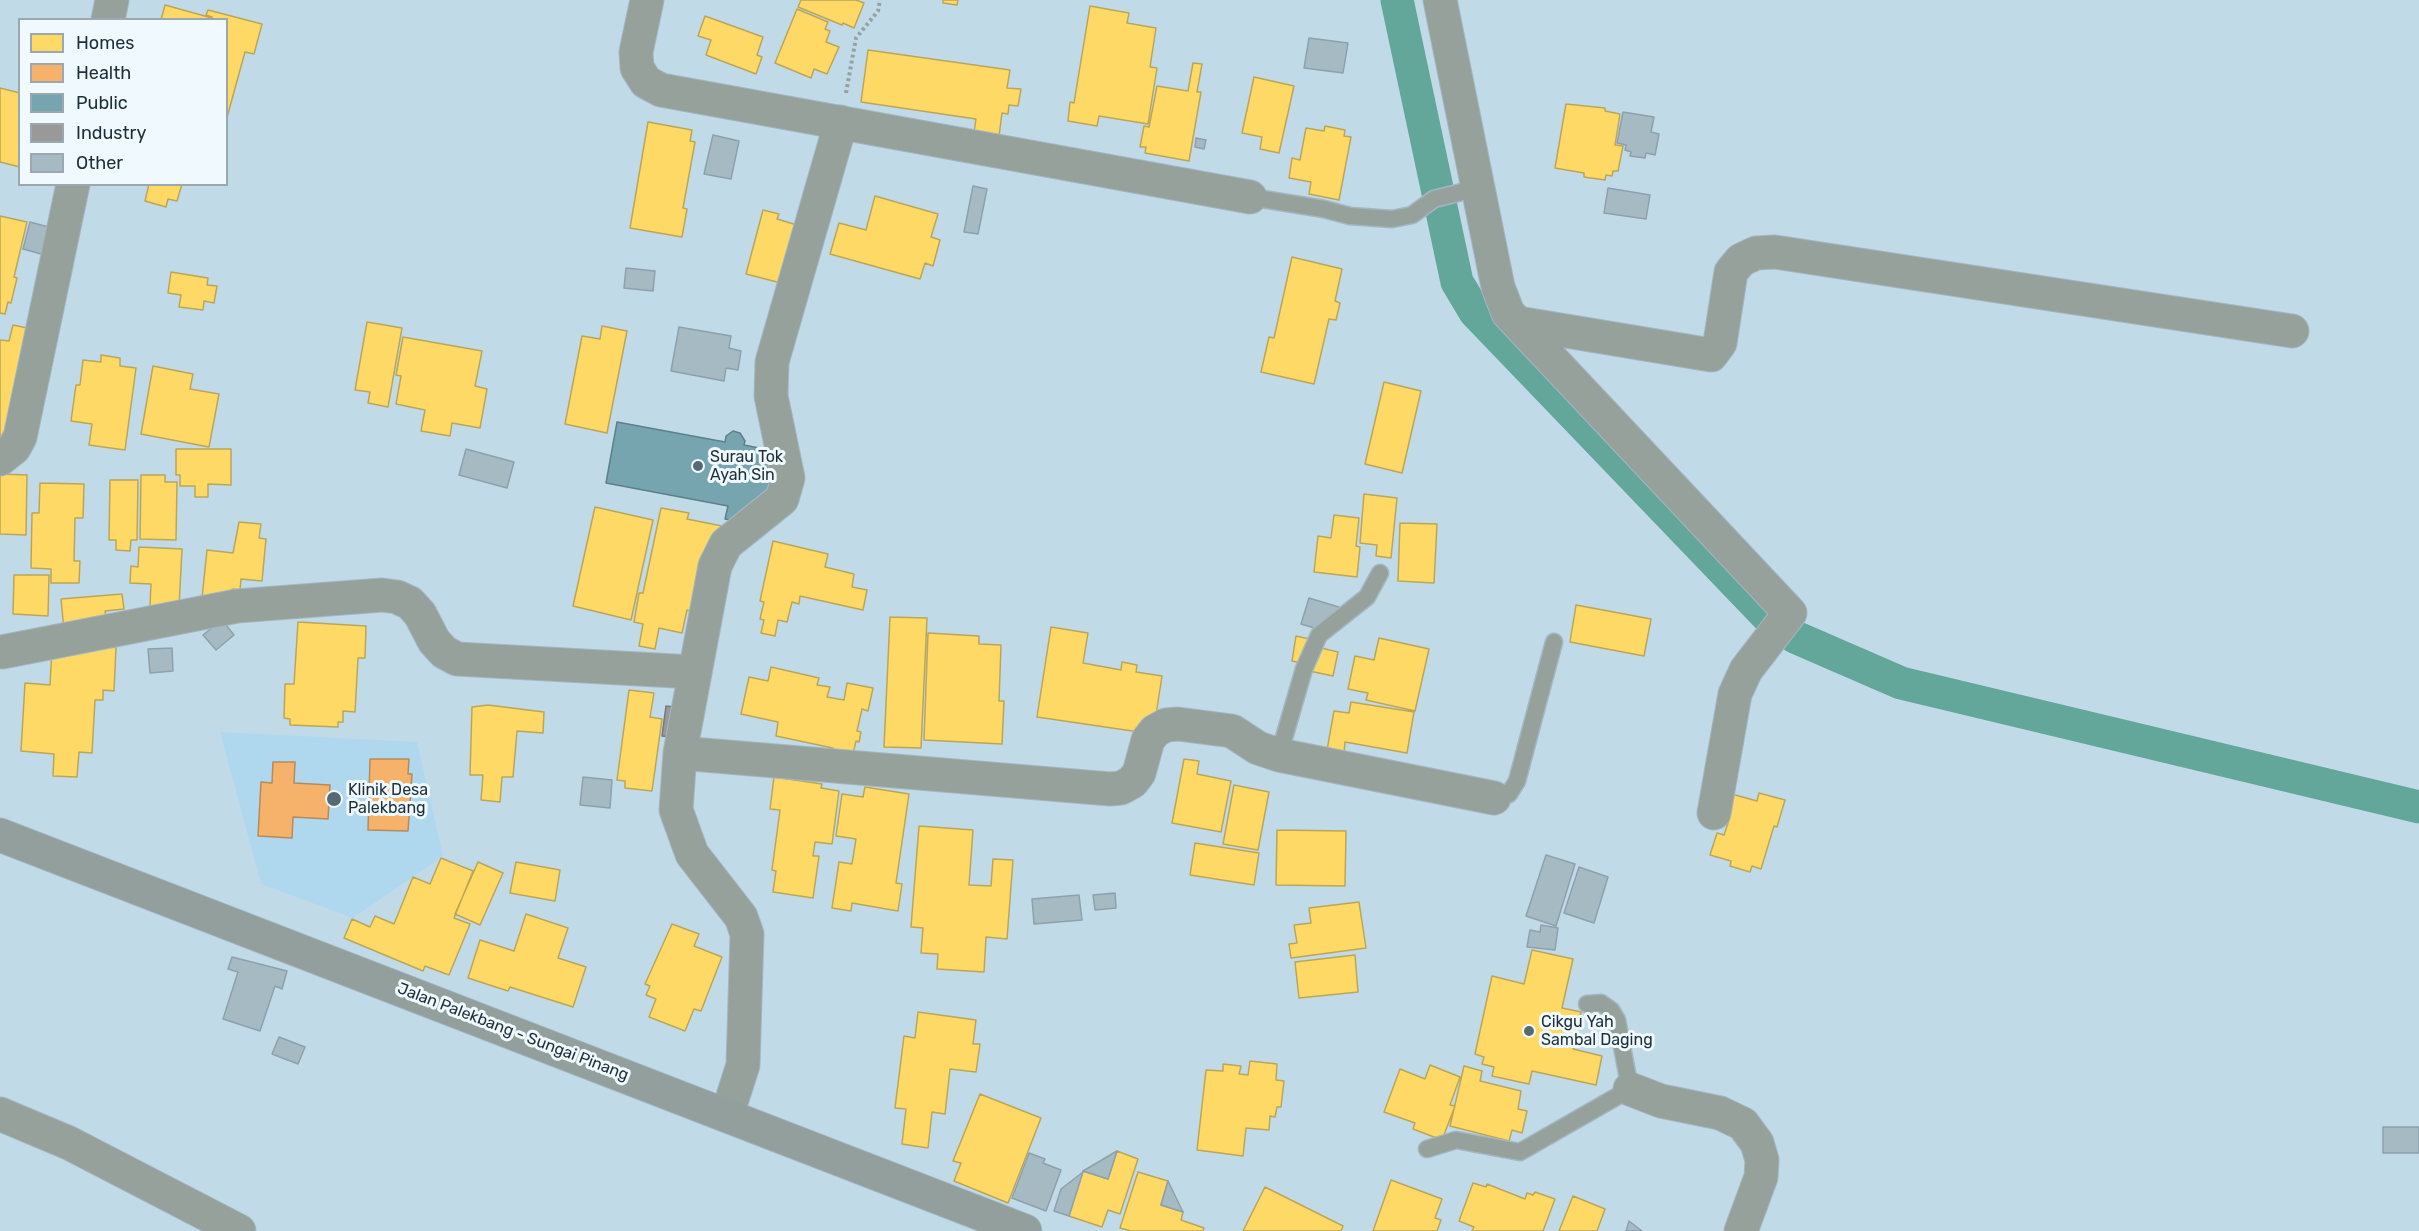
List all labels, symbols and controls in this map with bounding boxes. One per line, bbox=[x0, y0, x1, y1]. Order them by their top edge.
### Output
legend bbox=[18, 18, 228, 186]
text: Homes bbox=[76, 32, 134, 54]
text: Health bbox=[76, 62, 131, 84]
text: Public bbox=[76, 92, 128, 114]
text: Industry bbox=[76, 122, 146, 144]
text: Other bbox=[76, 152, 123, 174]
place label: Surau Tok Ayah Sin bbox=[710, 447, 783, 485]
marker: Surau Tok Ayah Sin bbox=[691, 459, 705, 473]
place label: Klinik Desa Palekbang bbox=[348, 780, 428, 818]
marker: Klinik Desa Palekbang bbox=[325, 790, 343, 808]
street label: Jalan Palekbang - Sungai Pinang bbox=[395, 979, 631, 1085]
place label: Cikgu Yah Sambal Daging bbox=[1541, 1012, 1653, 1050]
marker: Cikgu Yah Sambal Daging bbox=[1522, 1024, 1536, 1038]

